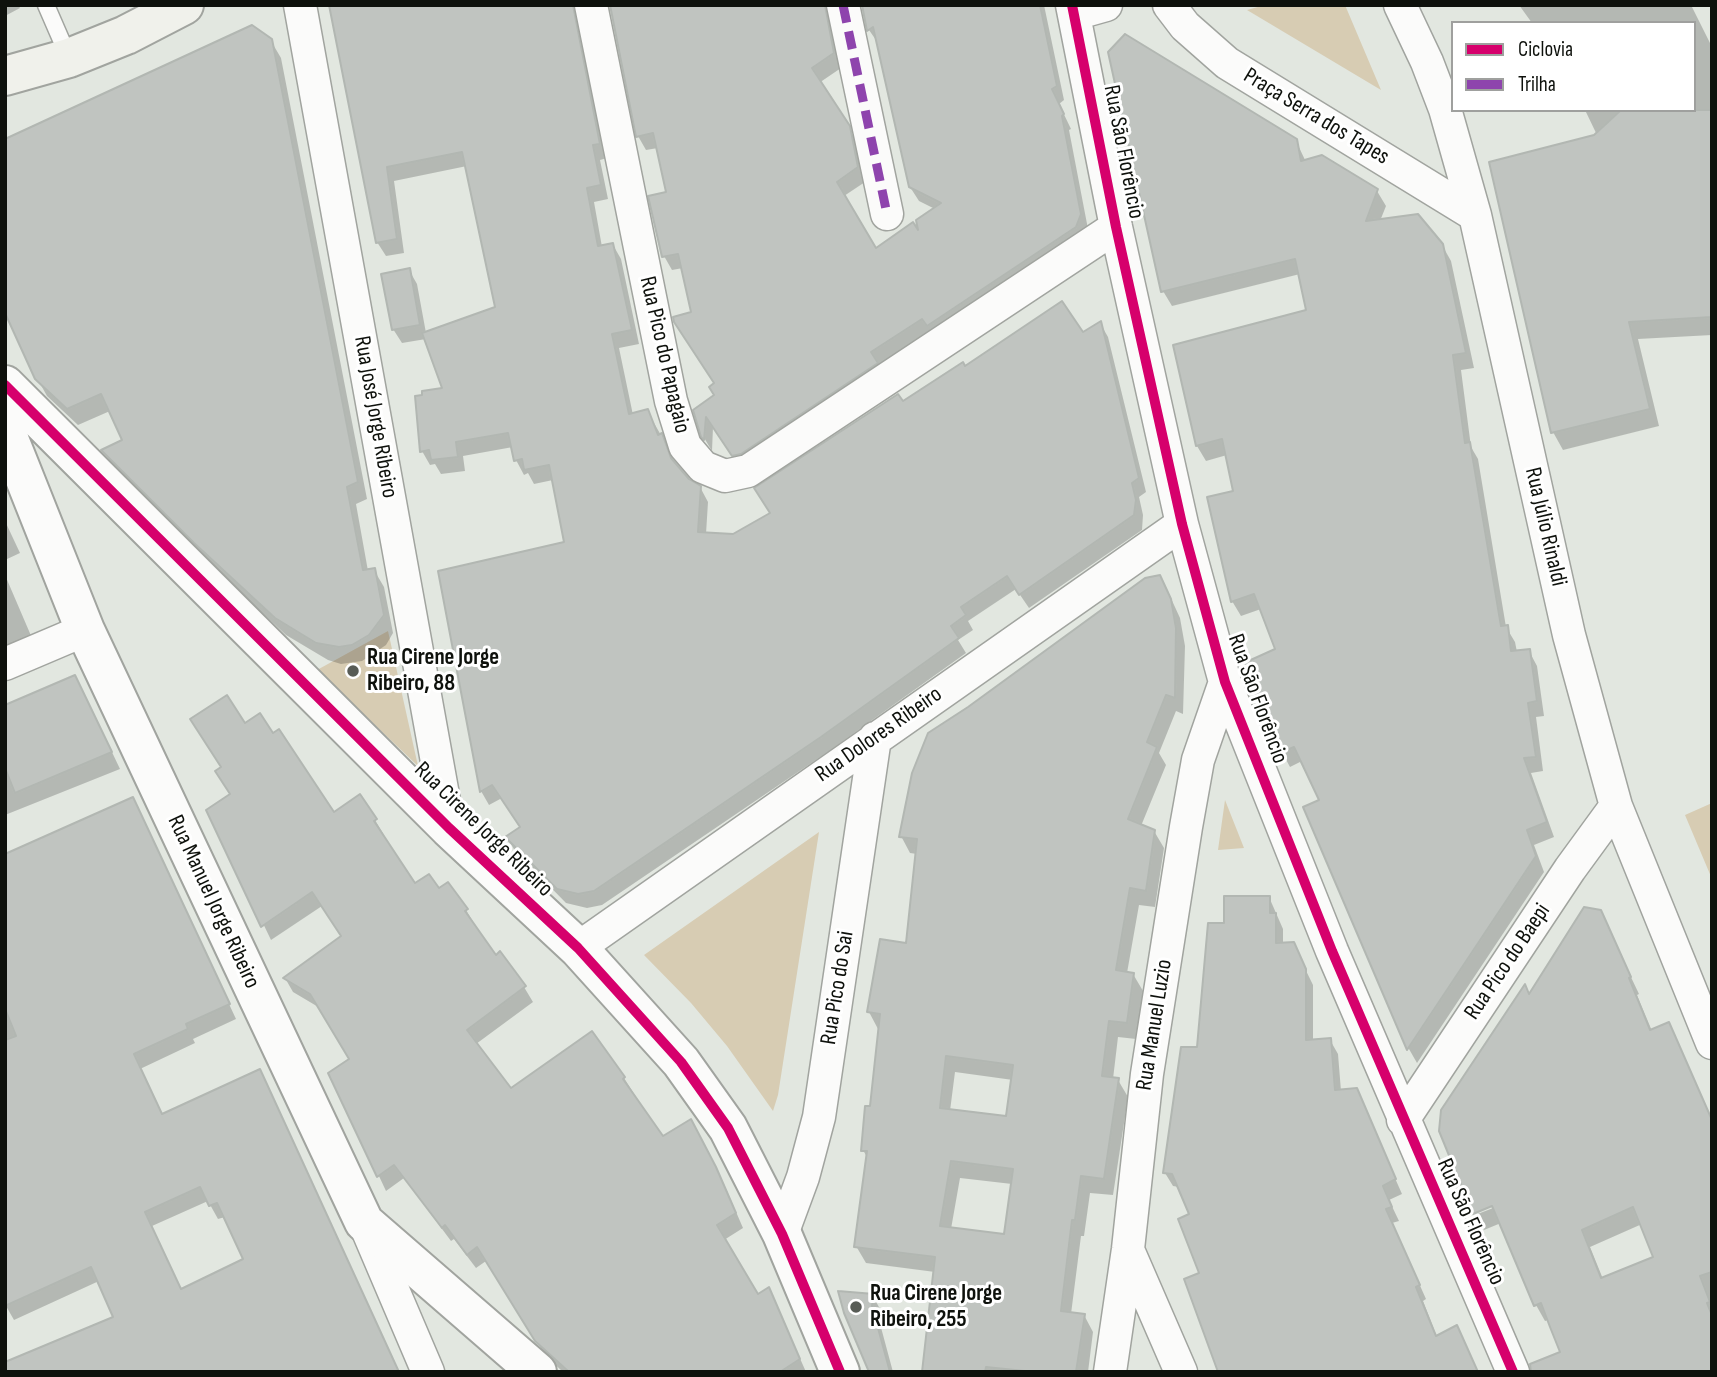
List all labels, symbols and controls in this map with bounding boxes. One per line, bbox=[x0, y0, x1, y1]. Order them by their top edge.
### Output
legend bbox=[1451, 21, 1696, 112]
text: Ciclovia bbox=[1518, 37, 1573, 62]
street label: Praça Serra dos Tapes bbox=[1238, 63, 1394, 171]
text: Trilha bbox=[1518, 72, 1556, 97]
street label: Rua São Florêncio bbox=[1097, 83, 1149, 221]
street label: Rua Pico do Papagaio bbox=[633, 274, 695, 436]
street label: Rua José Jorge Ribeiro bbox=[347, 334, 403, 500]
street label: Rua Júlio Rinaldi bbox=[1518, 465, 1572, 589]
street label: Rua São Florêncio bbox=[1221, 631, 1293, 767]
place label: Rua Cirene Jorge Ribeiro, 88 bbox=[367, 644, 499, 698]
marker: Rua Cirene Jorge Ribeiro, 88 bbox=[345, 663, 361, 679]
street label: Rua Dolores Ribeiro bbox=[810, 681, 948, 789]
street label: Rua Cirene Jorge Ribeiro bbox=[408, 757, 558, 903]
street label: Rua Manuel Jorge Ribeiro bbox=[161, 811, 265, 993]
street label: Rua Pico do Baepi bbox=[1459, 899, 1557, 1025]
street label: Rua Pico do Sai bbox=[815, 929, 861, 1047]
street label: Rua Manuel Luzio bbox=[1131, 958, 1179, 1092]
street label: Rua São Florêncio bbox=[1430, 1154, 1510, 1290]
place label: Rua Cirene Jorge Ribeiro, 255 bbox=[870, 1280, 1002, 1334]
marker: Rua Cirene Jorge Ribeiro, 255 bbox=[848, 1299, 864, 1315]

